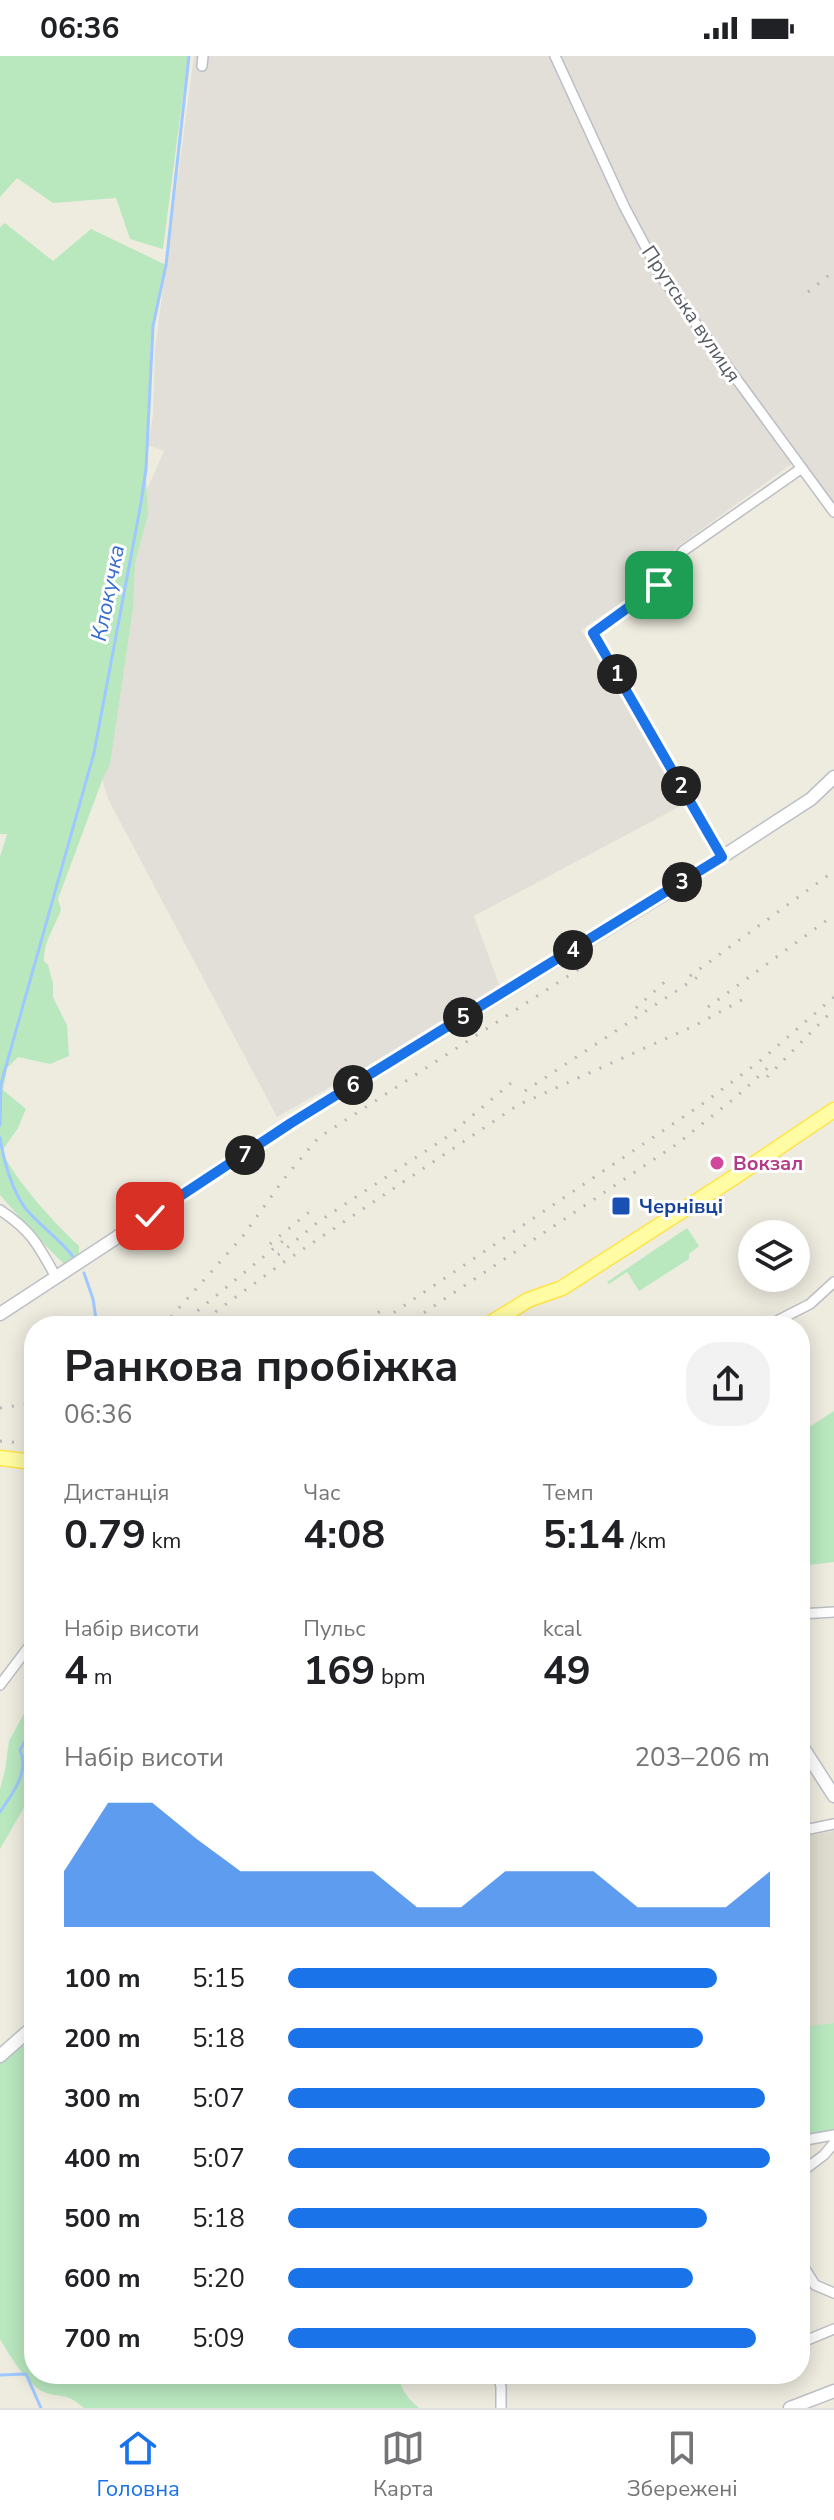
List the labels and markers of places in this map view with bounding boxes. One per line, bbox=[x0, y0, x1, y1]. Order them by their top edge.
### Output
pin bbox=[625, 551, 693, 619]
pin: 1 bbox=[597, 654, 637, 694]
pin: 2 bbox=[661, 766, 701, 806]
pin: 3 bbox=[662, 862, 702, 902]
pin: 4 bbox=[553, 930, 593, 970]
pin: 5 bbox=[443, 997, 483, 1037]
pin: 6 bbox=[333, 1065, 373, 1105]
pin: 7 bbox=[225, 1135, 265, 1175]
place label: Вокзал bbox=[733, 1150, 803, 1177]
marker: Вокзал bbox=[708, 1154, 726, 1172]
pin bbox=[116, 1182, 184, 1250]
place label: Чернівці bbox=[639, 1193, 723, 1220]
marker: Чернівці bbox=[610, 1195, 632, 1217]

